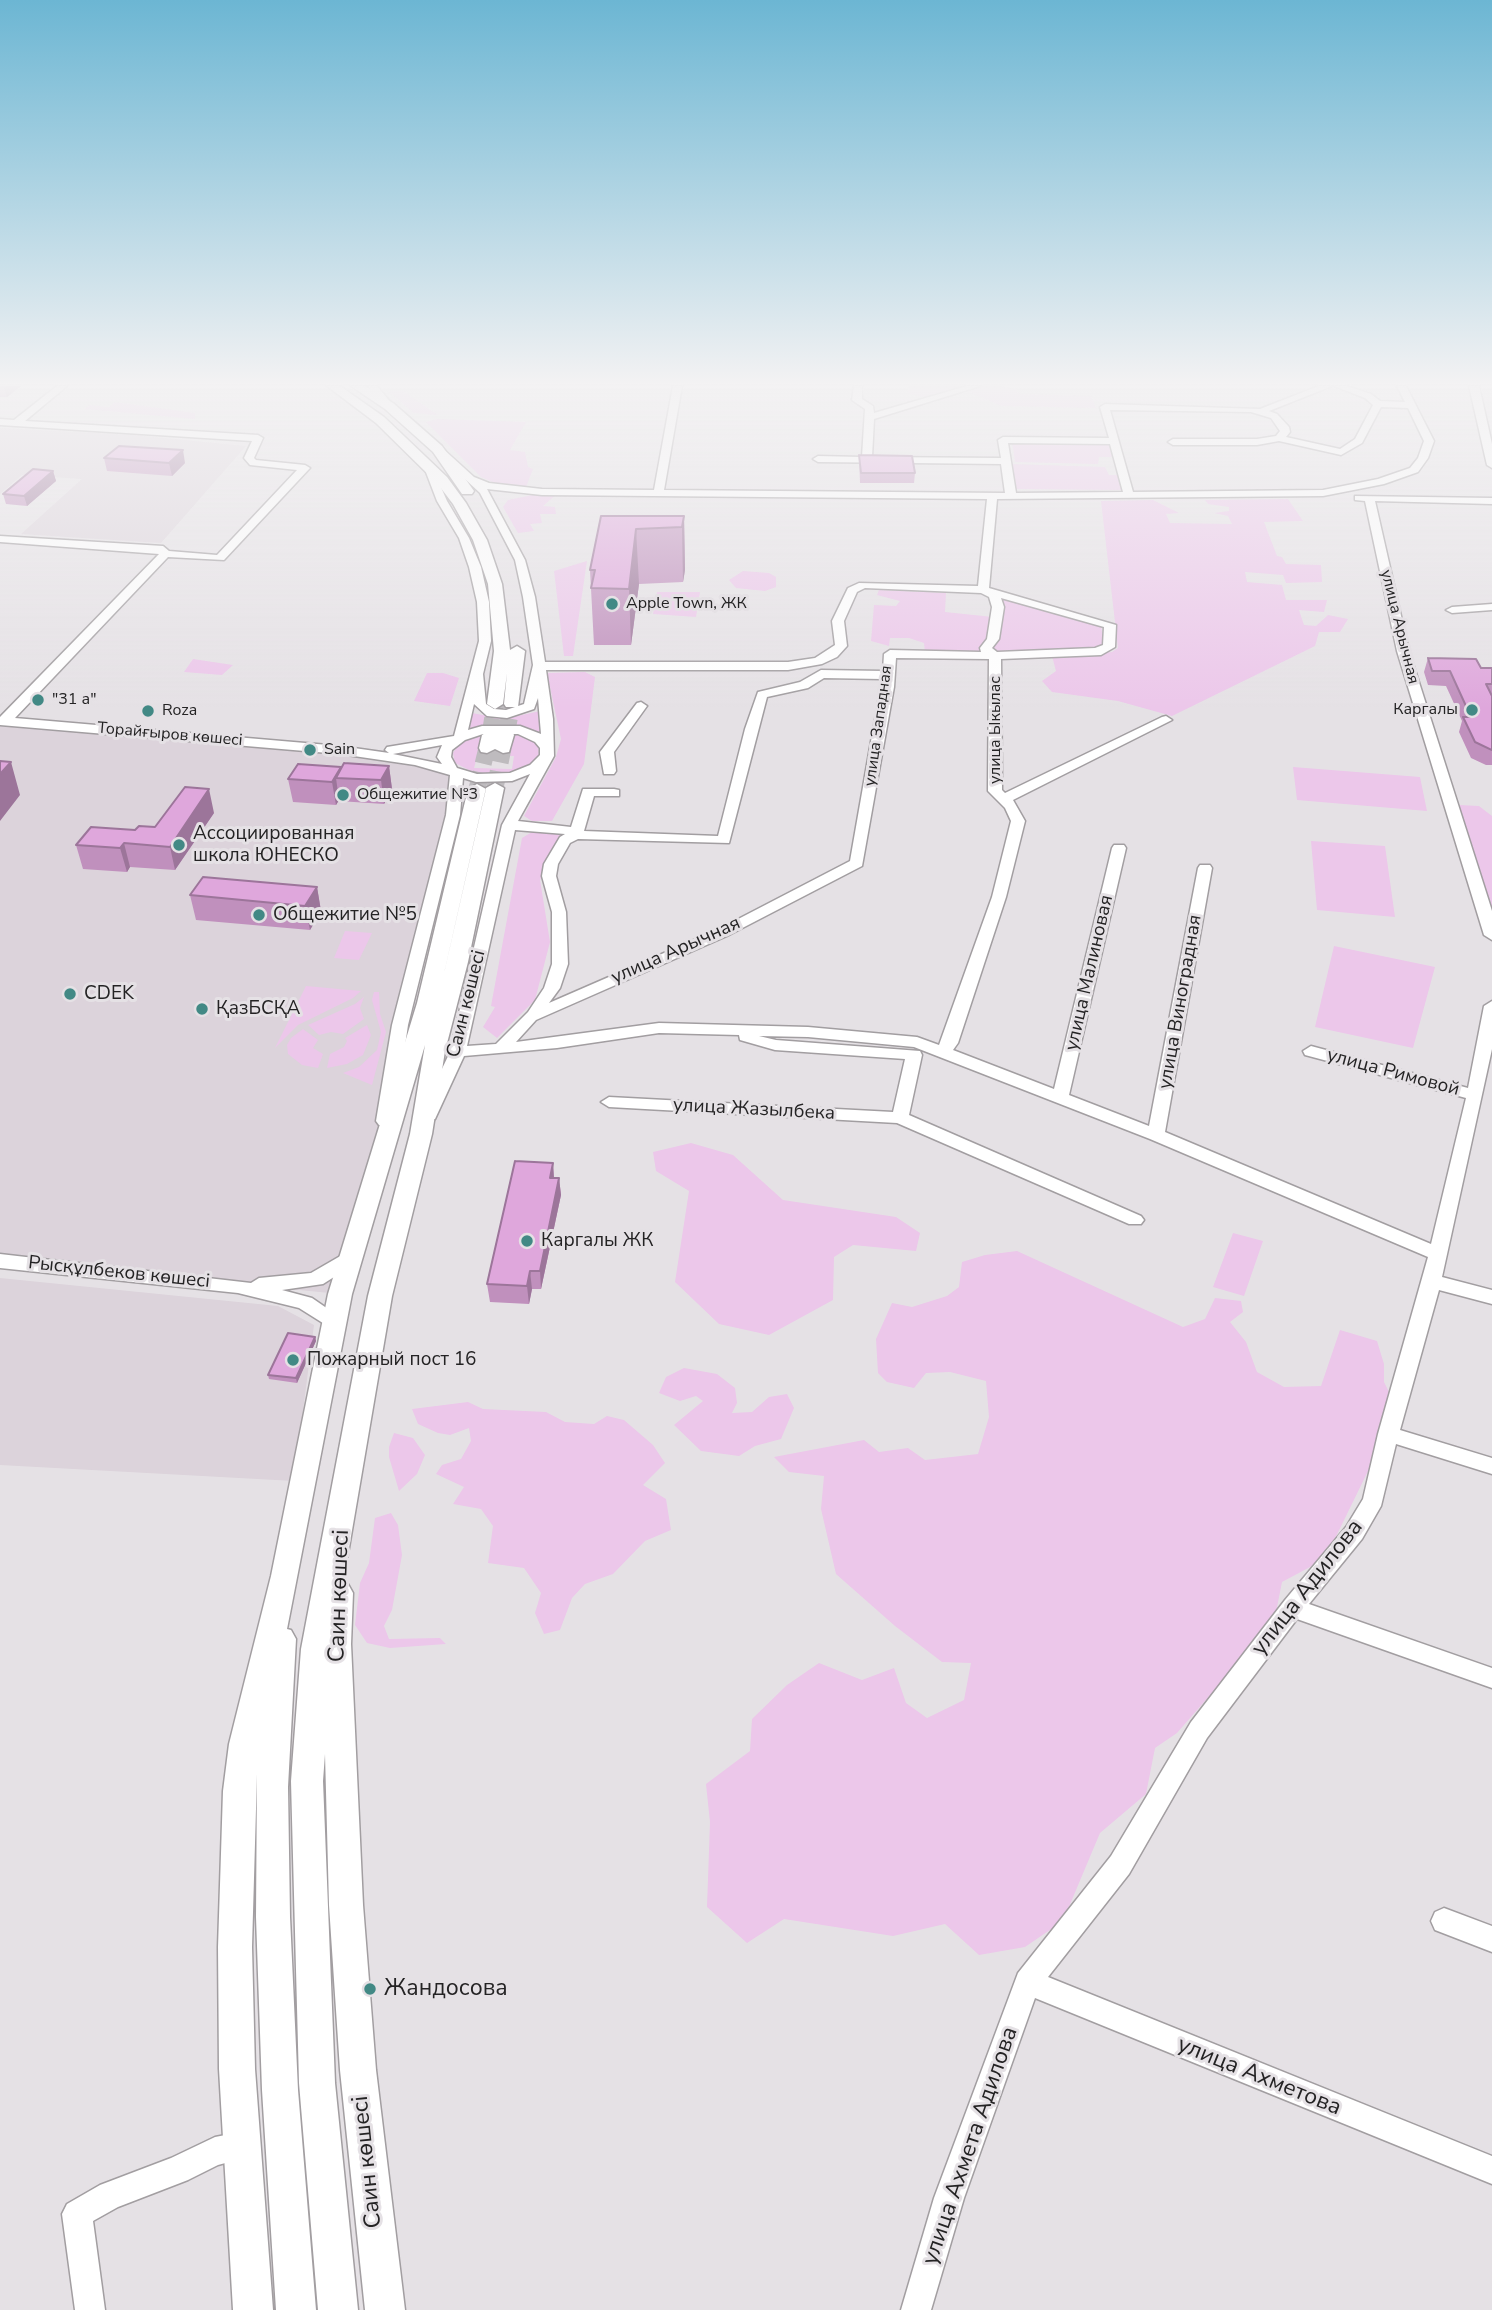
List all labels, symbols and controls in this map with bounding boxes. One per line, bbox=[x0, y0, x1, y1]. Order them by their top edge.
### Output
street label: улица Арычная bbox=[1376, 568, 1422, 686]
place label: Apple Town, ЖК bbox=[626, 594, 747, 614]
marker: Apple Town, ЖК bbox=[604, 596, 620, 612]
street label: улица Западная bbox=[861, 664, 897, 788]
street label: улица Ыкылас bbox=[986, 676, 1006, 784]
place label: "31 а" bbox=[52, 690, 96, 710]
marker: "31 а" bbox=[30, 692, 46, 708]
place label: Каргалы bbox=[1393, 700, 1458, 720]
place label: Roza bbox=[162, 701, 197, 721]
marker: Каргалы bbox=[1464, 702, 1480, 718]
marker: Roza bbox=[140, 703, 156, 719]
street label: Торайғыров көшесі bbox=[97, 719, 243, 751]
place label: Sain bbox=[324, 740, 355, 760]
marker: Sain bbox=[302, 742, 318, 758]
place label: Общежитие №3 bbox=[357, 785, 478, 805]
marker: Общежитие №3 bbox=[335, 787, 351, 803]
place label: Ассоциированная школа ЮНЕСКО bbox=[193, 823, 355, 867]
marker: Ассоциированная школа ЮНЕСКО bbox=[171, 837, 187, 853]
street label: улица Малиновая bbox=[1061, 893, 1119, 1053]
place label: Общежитие №5 bbox=[273, 904, 417, 926]
marker: Общежитие №5 bbox=[251, 907, 267, 923]
street label: улица Арычная bbox=[608, 912, 744, 990]
street label: улица Виноградная bbox=[1154, 913, 1208, 1091]
street label: Саин көшесі bbox=[443, 948, 491, 1060]
place label: CDEK bbox=[84, 983, 134, 1005]
marker: CDEK bbox=[62, 986, 78, 1002]
place label: ҚазБСҚА bbox=[216, 998, 300, 1020]
marker: ҚазБСҚА bbox=[194, 1001, 210, 1017]
street label: улица Римовой bbox=[1324, 1044, 1462, 1102]
street label: улица Жазылбека bbox=[673, 1094, 835, 1126]
place label: Каргалы ЖК bbox=[541, 1230, 653, 1252]
marker: Каргалы ЖК bbox=[519, 1233, 535, 1249]
street label: Рысқұлбеков көшесі bbox=[27, 1252, 211, 1294]
place label: Пожарный пост 16 bbox=[307, 1349, 476, 1371]
marker: Пожарный пост 16 bbox=[285, 1352, 301, 1368]
street label: улица Адилова bbox=[1246, 1514, 1370, 1662]
street label: Саин көшесі bbox=[324, 1529, 356, 1663]
place label: Жандосова bbox=[384, 1975, 508, 2003]
marker: Жандосова bbox=[362, 1981, 378, 1997]
street label: улица Ахмета Адилова bbox=[917, 2023, 1025, 2269]
street label: улица Ахметова bbox=[1173, 2032, 1345, 2122]
street label: Саин көшесі bbox=[347, 2094, 389, 2230]

